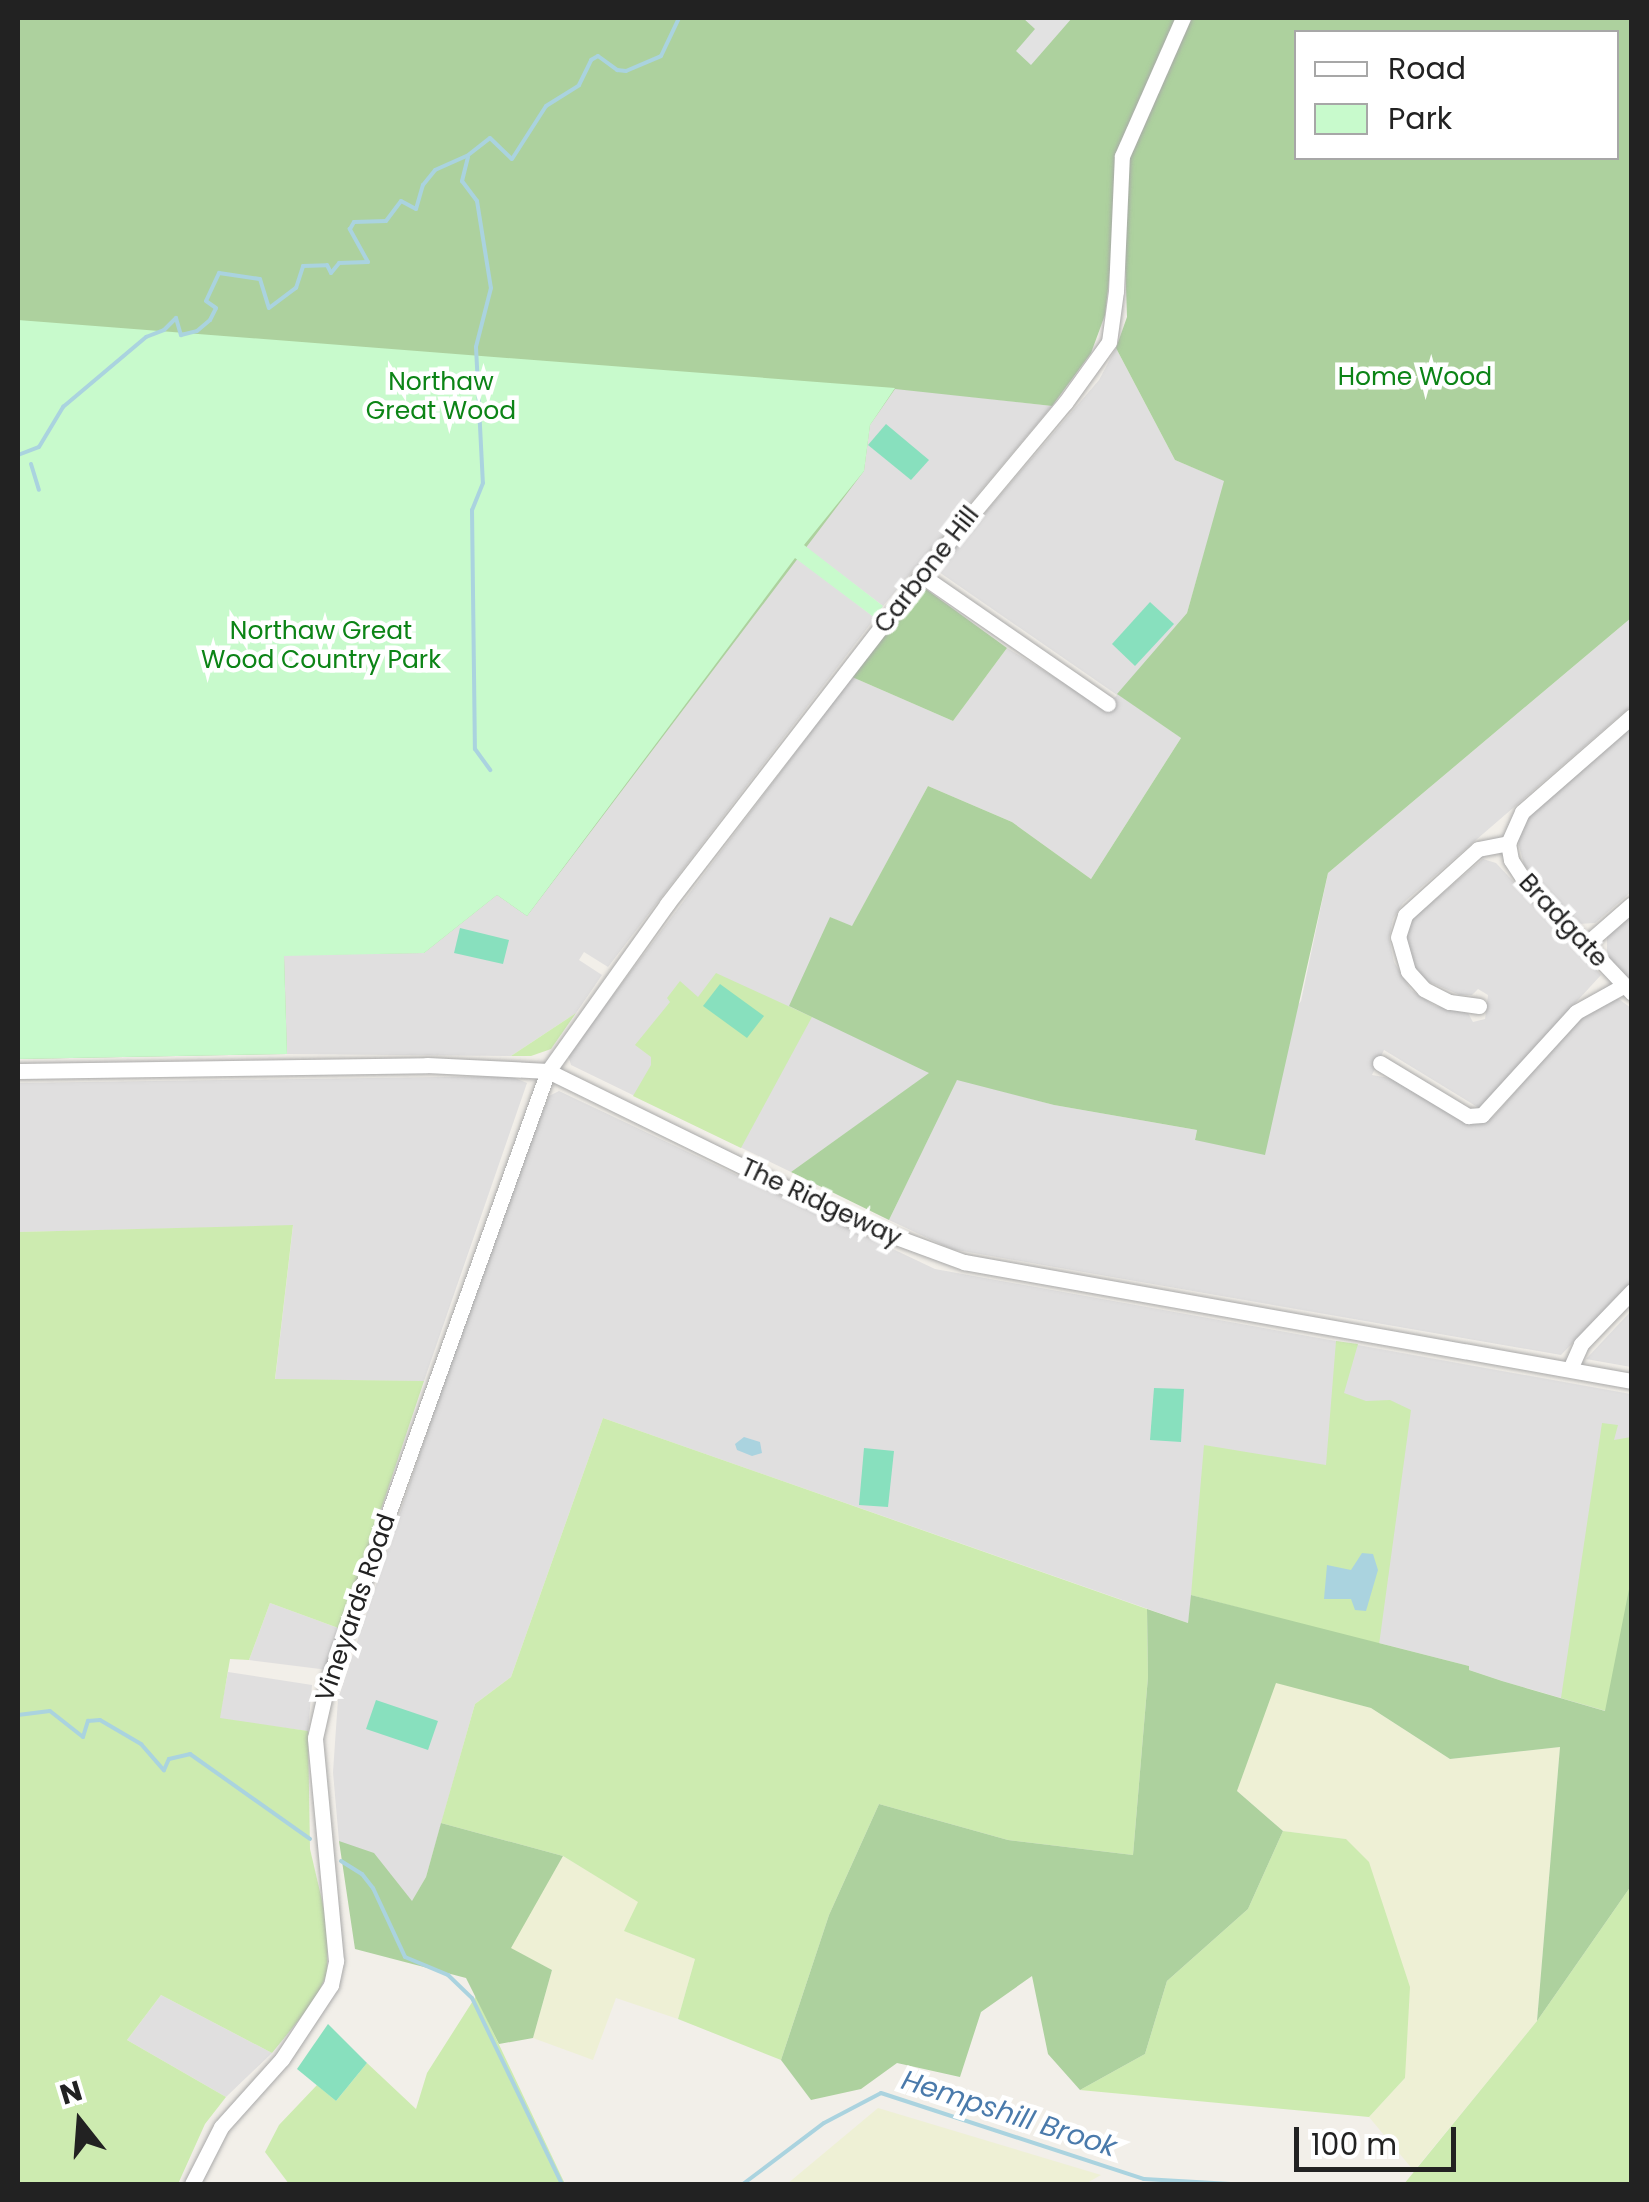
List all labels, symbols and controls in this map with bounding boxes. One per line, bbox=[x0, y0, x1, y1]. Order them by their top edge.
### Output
legend bbox=[1294, 30, 1619, 160]
text: Road bbox=[1388, 47, 1466, 90]
text: Park bbox=[1388, 97, 1452, 140]
park label: Home Wood bbox=[1338, 362, 1492, 392]
park label: Northaw Great Wood bbox=[366, 368, 516, 427]
street label: Carbone Hill bbox=[868, 501, 986, 639]
park label: Northaw Great Wood Country Park bbox=[201, 617, 441, 676]
street label: Bradgate bbox=[1512, 868, 1614, 974]
street label: The Ridgeway bbox=[736, 1153, 906, 1253]
street label: Vineyards Road bbox=[310, 1510, 402, 1706]
water label: Hempshill Brook bbox=[897, 2063, 1121, 2165]
text: N bbox=[55, 2071, 87, 2115]
north arrow bbox=[30, 2072, 130, 2172]
scale bar bbox=[1299, 2107, 1462, 2169]
text: 100 m bbox=[1311, 2123, 1397, 2166]

